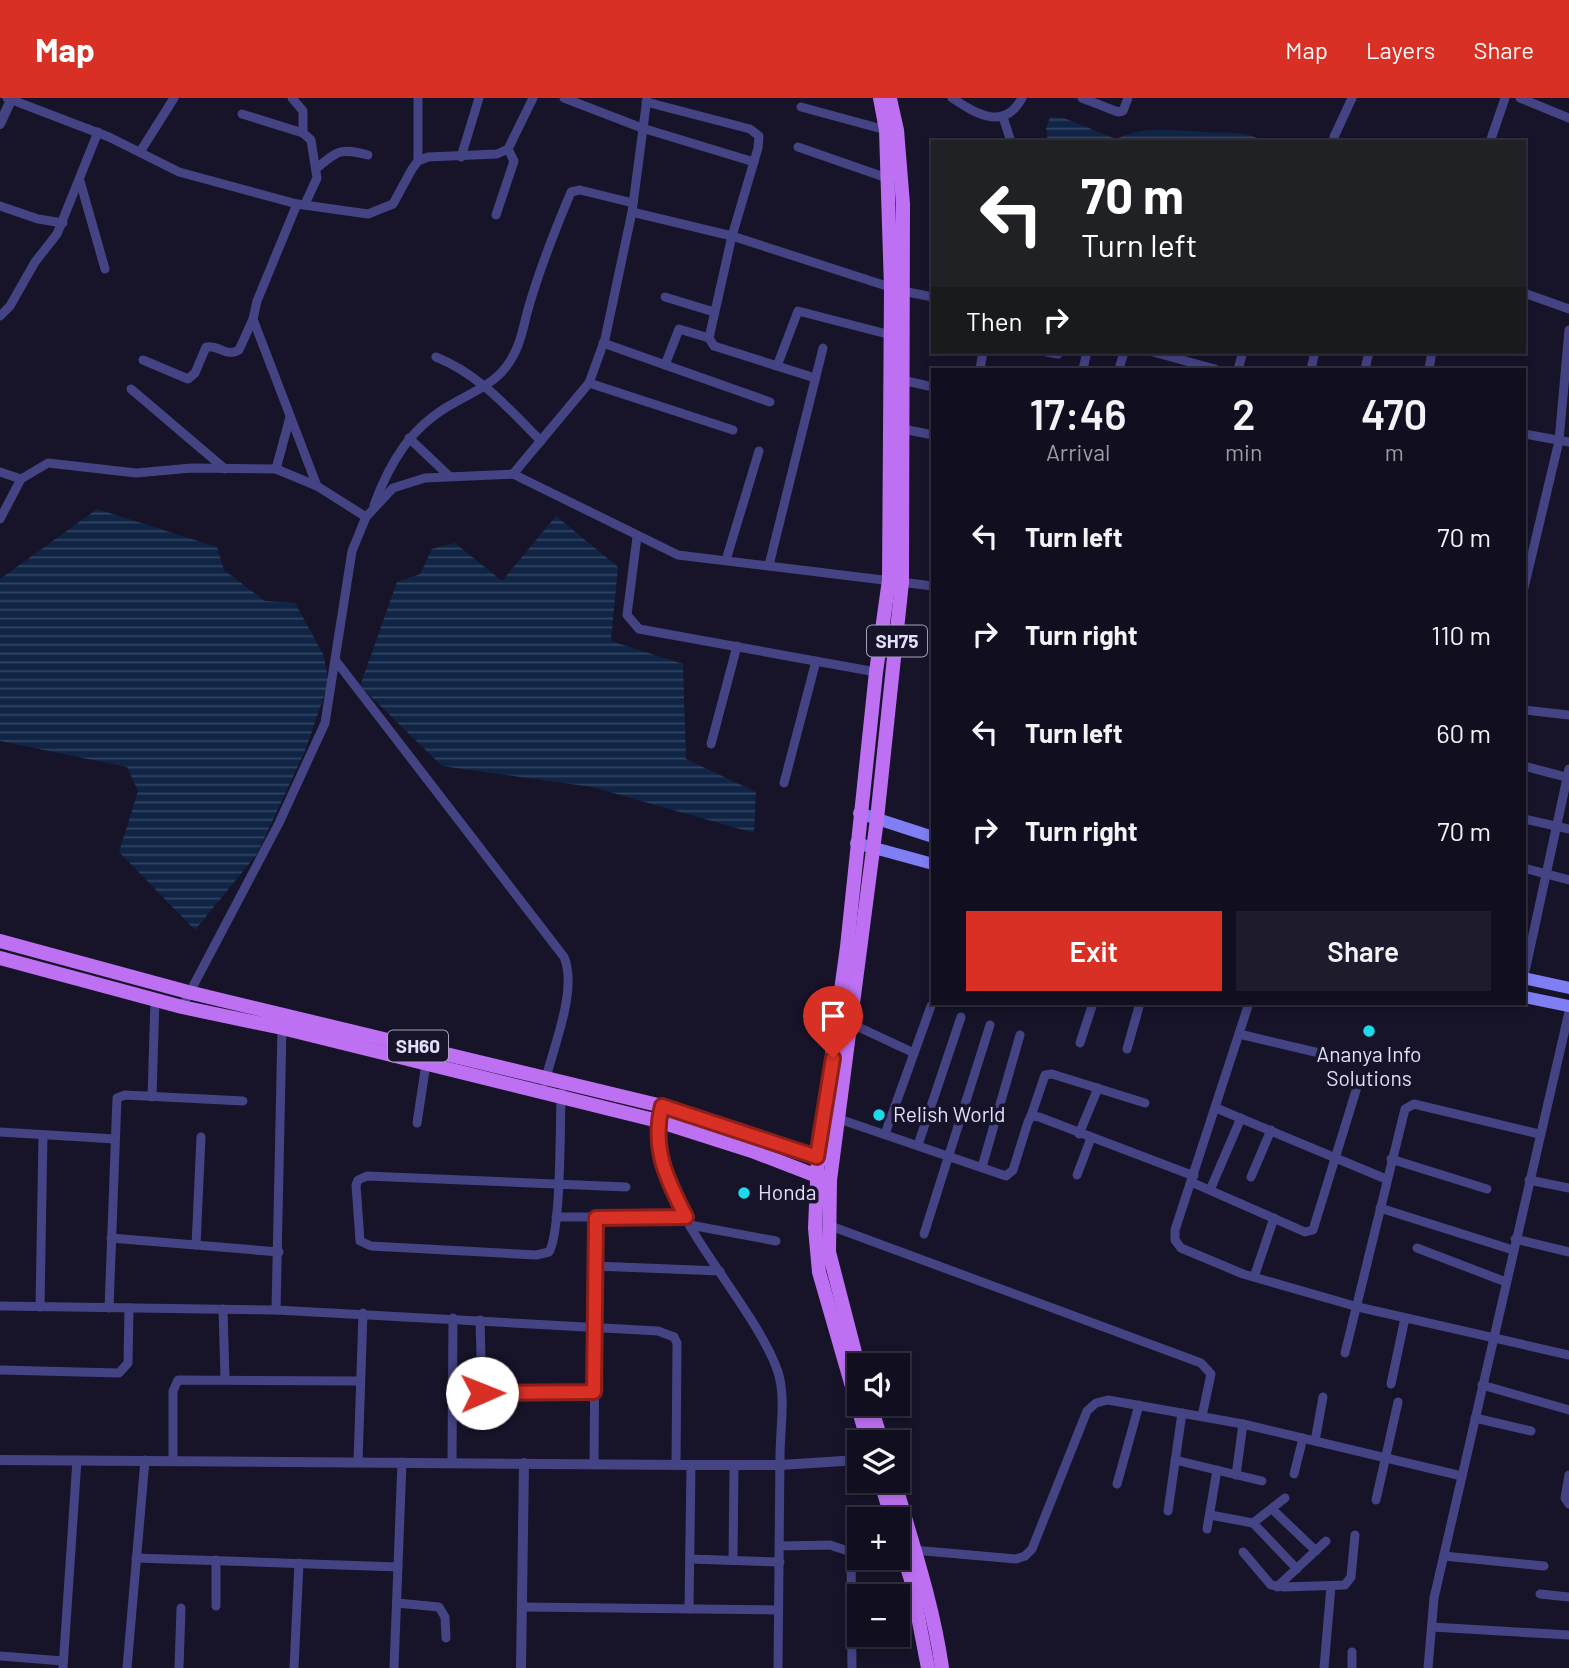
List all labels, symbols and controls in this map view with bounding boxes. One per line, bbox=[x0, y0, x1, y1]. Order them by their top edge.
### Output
text: Map bbox=[35, 29, 95, 69]
text: Map bbox=[1285, 35, 1328, 64]
text: Layers bbox=[1366, 35, 1435, 64]
text: Share bbox=[1473, 35, 1534, 64]
text: 70 m bbox=[1081, 165, 1184, 224]
icon: left bbox=[966, 168, 1057, 259]
text: Turn left bbox=[1081, 225, 1198, 263]
icon: right bbox=[1037, 301, 1075, 339]
text: Then bbox=[966, 305, 1023, 336]
text: 17:46 bbox=[1030, 388, 1127, 438]
text: 2 bbox=[1232, 388, 1255, 438]
text: 470 bbox=[1361, 388, 1427, 438]
text: Arrival bbox=[1046, 438, 1110, 466]
text: min bbox=[1225, 438, 1262, 466]
text: m bbox=[1385, 438, 1404, 466]
icon: left bbox=[966, 517, 1004, 555]
text: Turn left bbox=[1025, 521, 1123, 552]
text: 70 m bbox=[1437, 521, 1491, 552]
icon: right bbox=[966, 615, 1004, 653]
text: Turn right bbox=[1025, 619, 1138, 650]
text: 110 m bbox=[1431, 619, 1491, 650]
road number: SH75 bbox=[867, 626, 927, 656]
icon: left bbox=[966, 713, 1004, 751]
text: Turn left bbox=[1025, 717, 1123, 748]
text: 60 m bbox=[1436, 717, 1491, 748]
icon: right bbox=[966, 811, 1004, 849]
text: Turn right bbox=[1025, 815, 1138, 846]
text: 70 m bbox=[1437, 815, 1491, 846]
button: Exit bbox=[966, 911, 1222, 991]
button: Share bbox=[1236, 911, 1491, 991]
pin bbox=[803, 986, 863, 1058]
icon: arrive bbox=[814, 997, 852, 1035]
marker: Ananya Info Solutions bbox=[1361, 1023, 1377, 1039]
road number: SH60 bbox=[388, 1030, 448, 1062]
place label: Ananya Info Solutions bbox=[1317, 1041, 1422, 1090]
place label: Relish World bbox=[893, 1101, 1006, 1126]
marker: Relish World bbox=[871, 1107, 887, 1123]
place label: Honda bbox=[758, 1179, 817, 1204]
marker: Honda bbox=[736, 1185, 752, 1201]
map controls bbox=[847, 1353, 910, 1647]
button: sound bbox=[847, 1353, 910, 1416]
position arrow bbox=[445, 1356, 519, 1430]
button: layers bbox=[847, 1430, 910, 1493]
button: + bbox=[847, 1507, 910, 1570]
button: − bbox=[847, 1584, 910, 1647]

